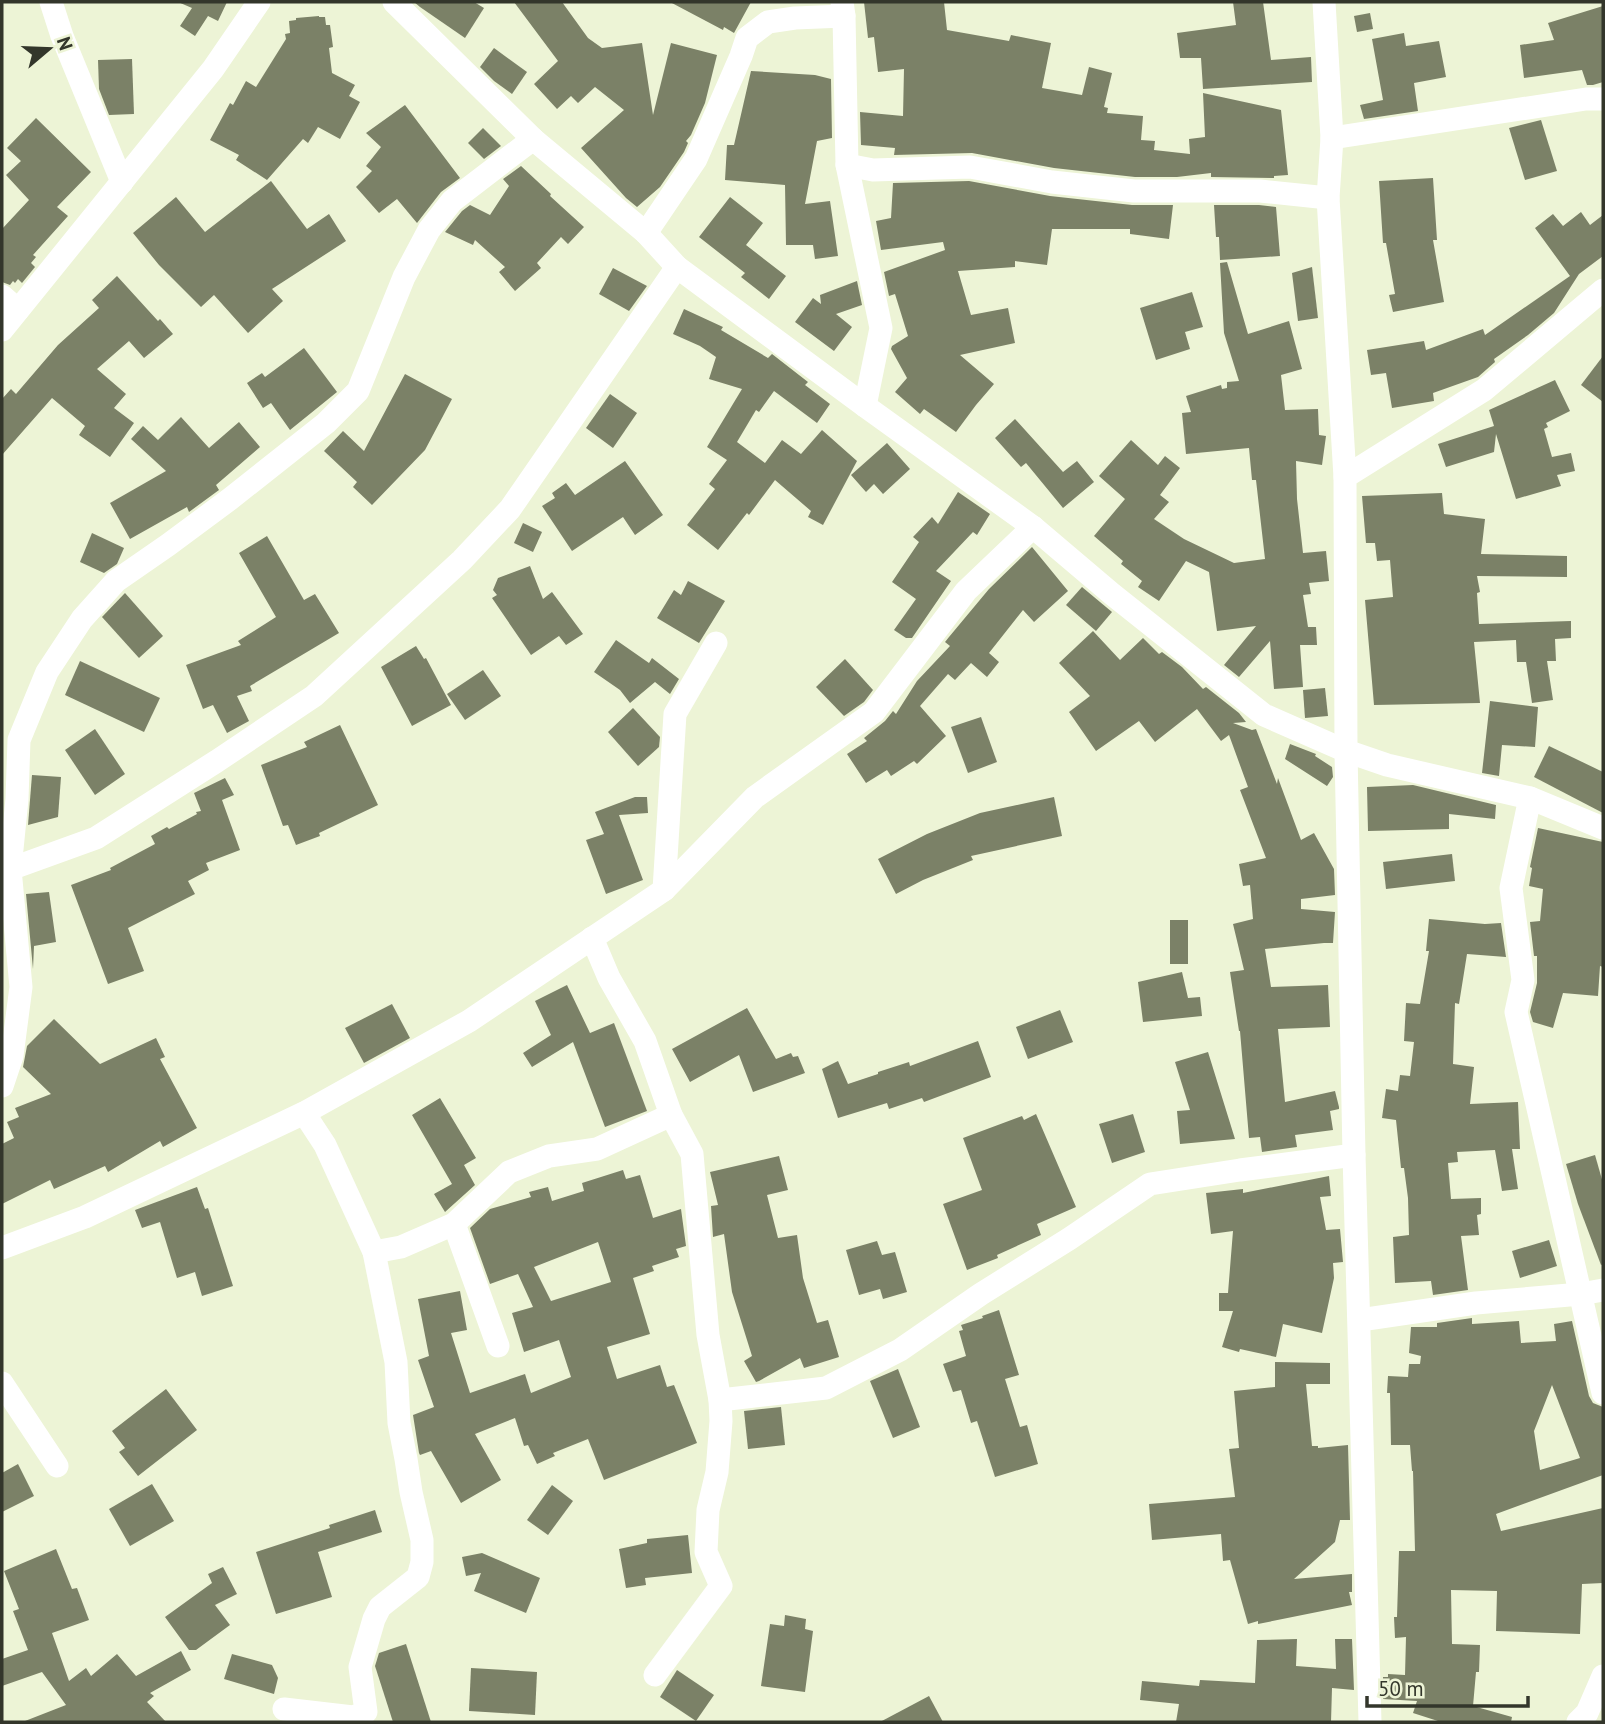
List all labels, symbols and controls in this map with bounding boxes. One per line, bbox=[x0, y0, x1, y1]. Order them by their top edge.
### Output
north arrow bbox=[14, 14, 84, 84]
text: N bbox=[52, 34, 78, 53]
scale bar bbox=[1367, 1664, 1528, 1708]
text: 50 m bbox=[1378, 1675, 1424, 1702]

